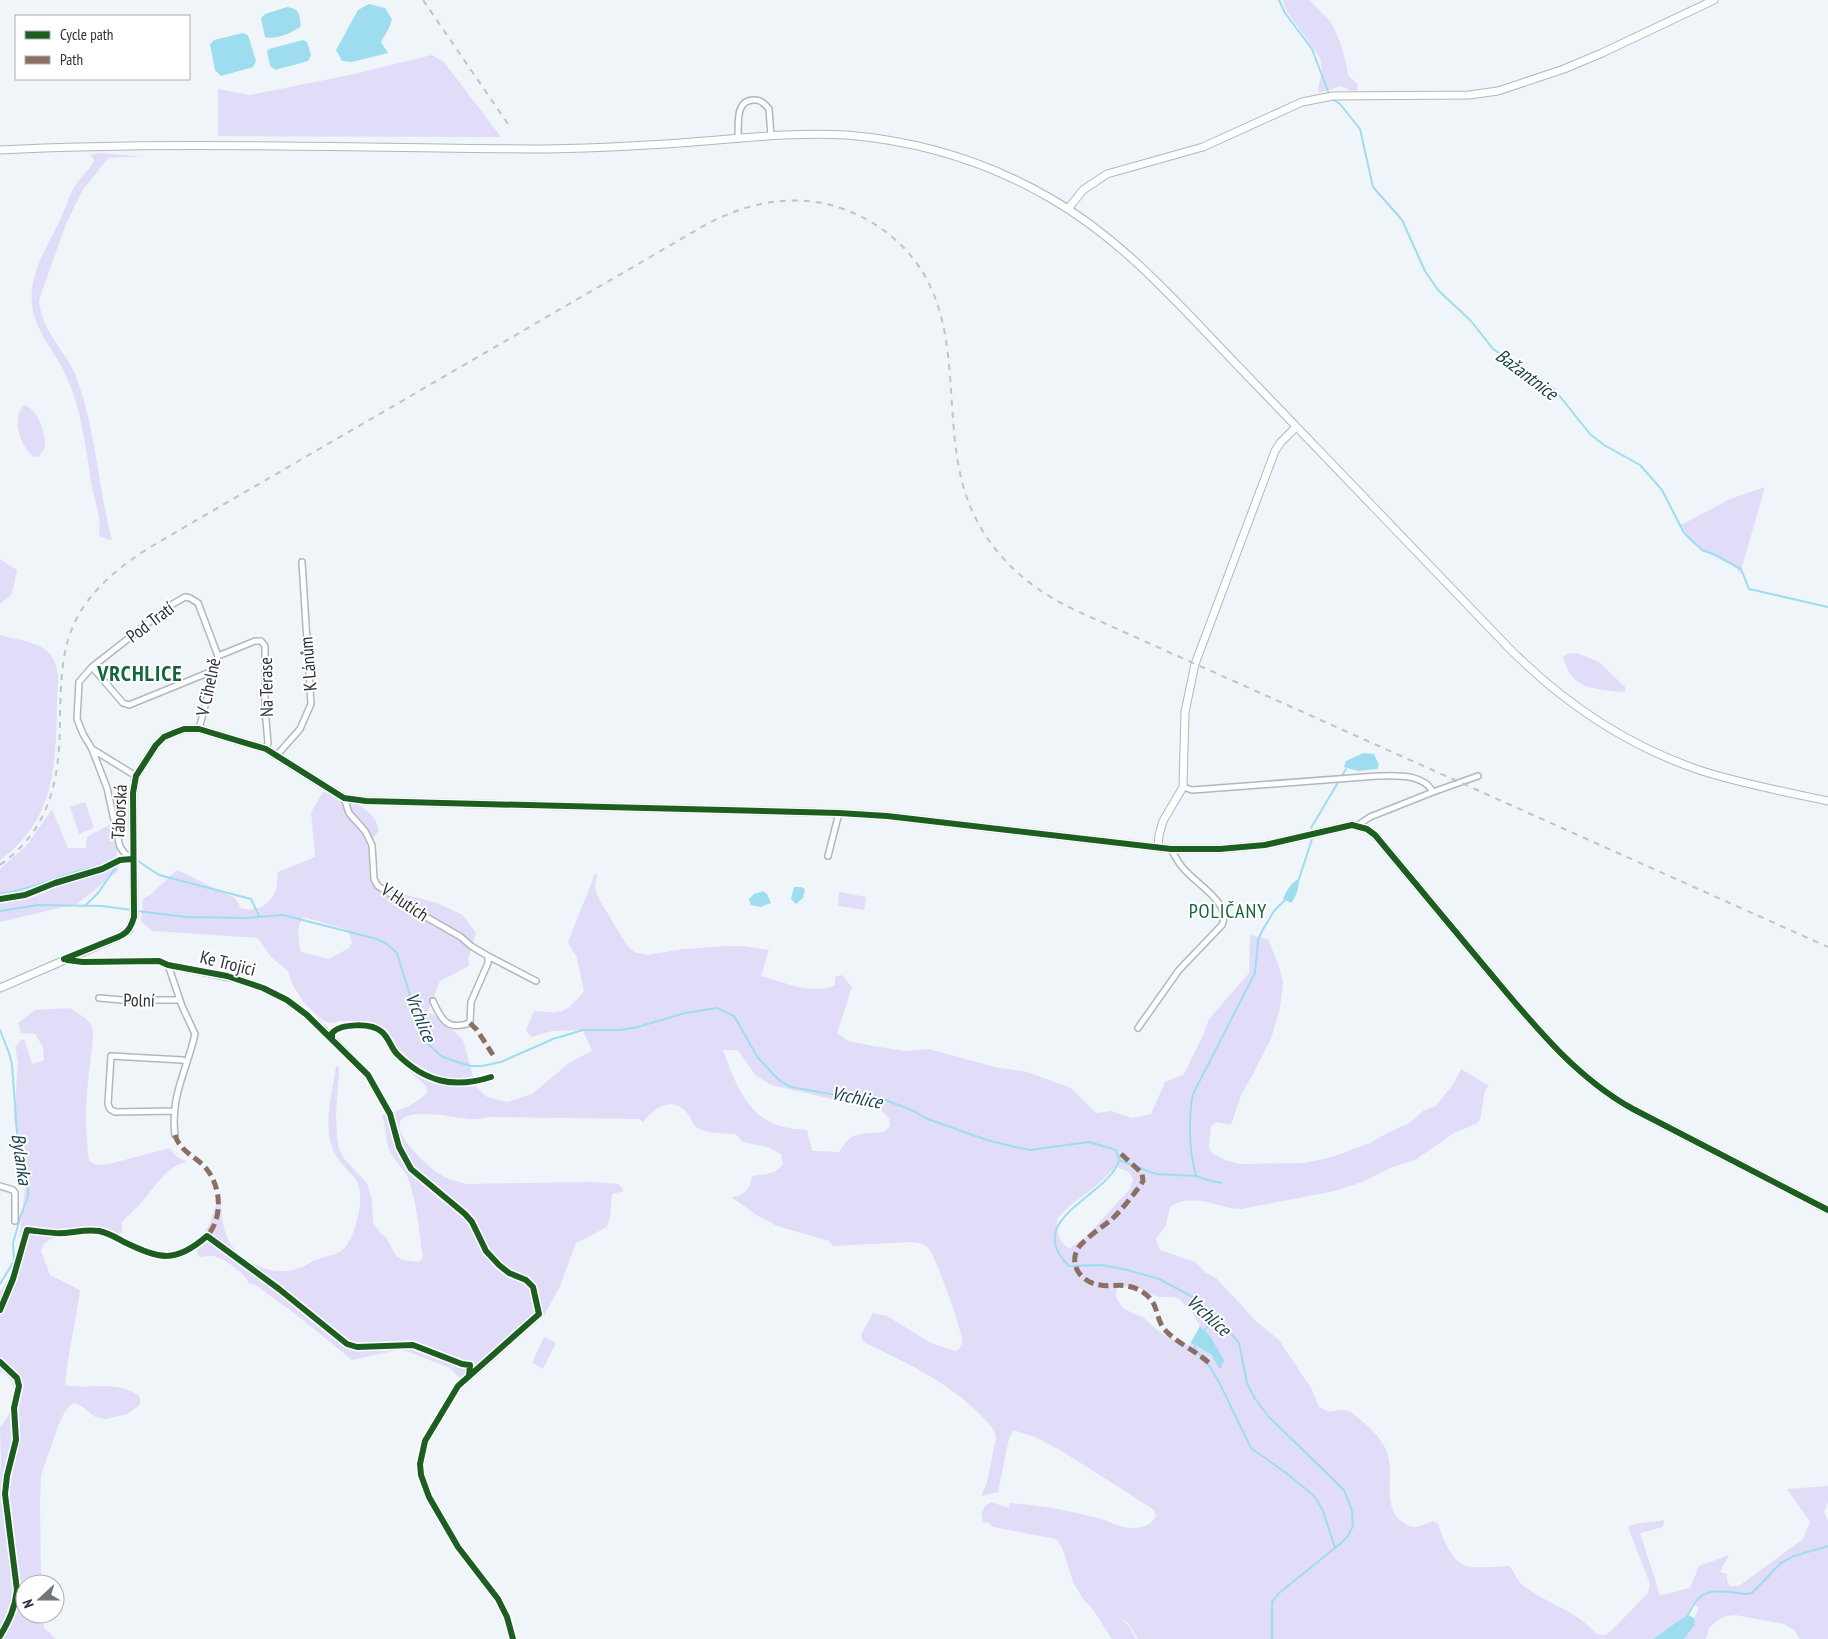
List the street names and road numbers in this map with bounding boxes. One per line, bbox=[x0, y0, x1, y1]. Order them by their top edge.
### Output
street label: Pod Tratí bbox=[122, 597, 179, 647]
street label: K Lánům bbox=[294, 636, 322, 692]
street label: V Cihelně bbox=[190, 656, 225, 719]
street label: Na Terase bbox=[254, 657, 278, 717]
street label: Táborská bbox=[106, 784, 132, 840]
street label: V Hutích bbox=[376, 877, 433, 926]
street label: Ke Trojici bbox=[198, 945, 258, 981]
street label: Polní bbox=[123, 988, 155, 1012]

